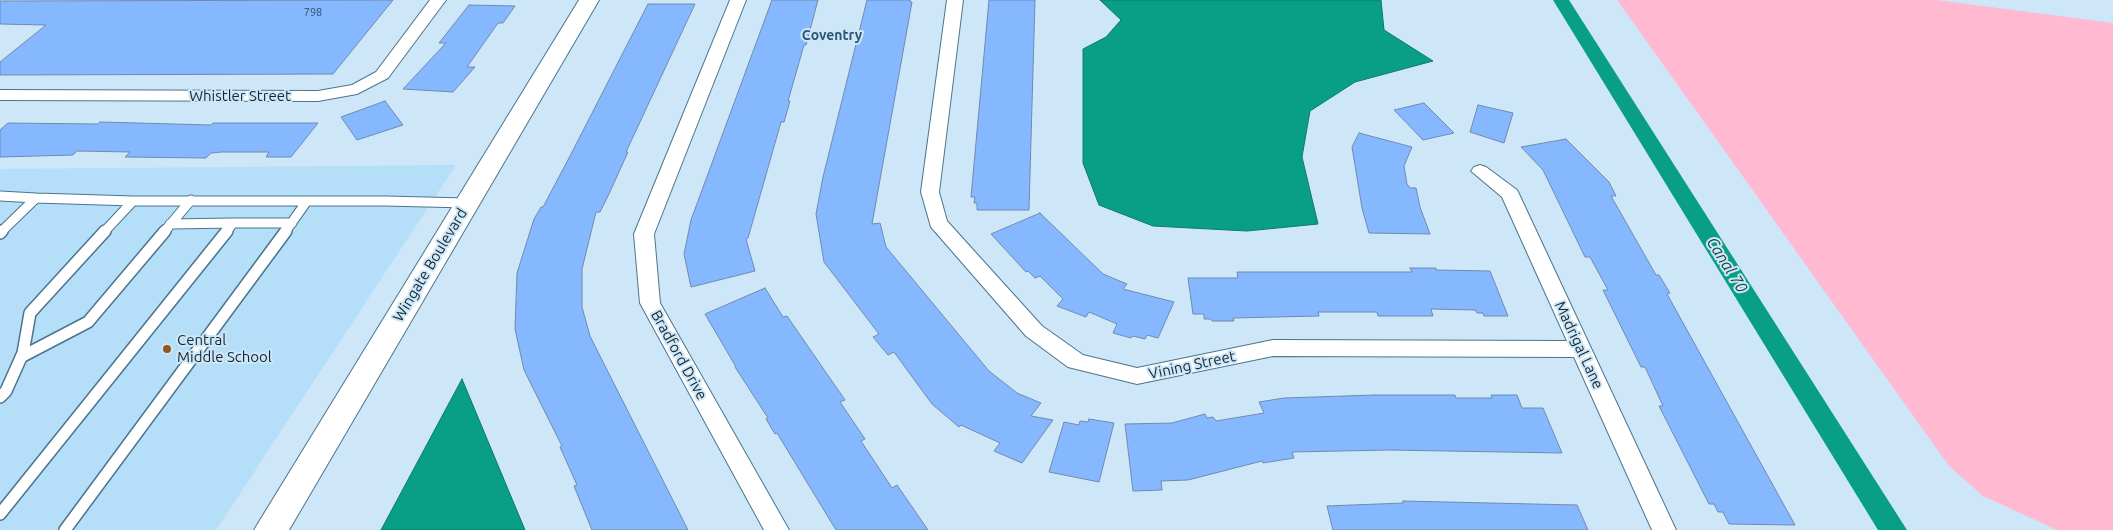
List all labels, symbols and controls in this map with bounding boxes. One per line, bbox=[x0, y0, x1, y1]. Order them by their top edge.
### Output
house number: 798 bbox=[304, 5, 322, 19]
district label: Coventry bbox=[802, 27, 862, 43]
street label: Whistler Street bbox=[189, 87, 291, 105]
street label: Wingate Boulevard bbox=[389, 205, 471, 325]
water label: Canal 70 bbox=[1702, 234, 1752, 296]
street label: Madrigal Lane bbox=[1551, 298, 1607, 392]
street label: Bradford Drive bbox=[647, 307, 711, 403]
place label: Central Middle School bbox=[177, 331, 272, 366]
marker: Central Middle School bbox=[161, 343, 173, 355]
street label: Vining Street bbox=[1147, 347, 1237, 383]

